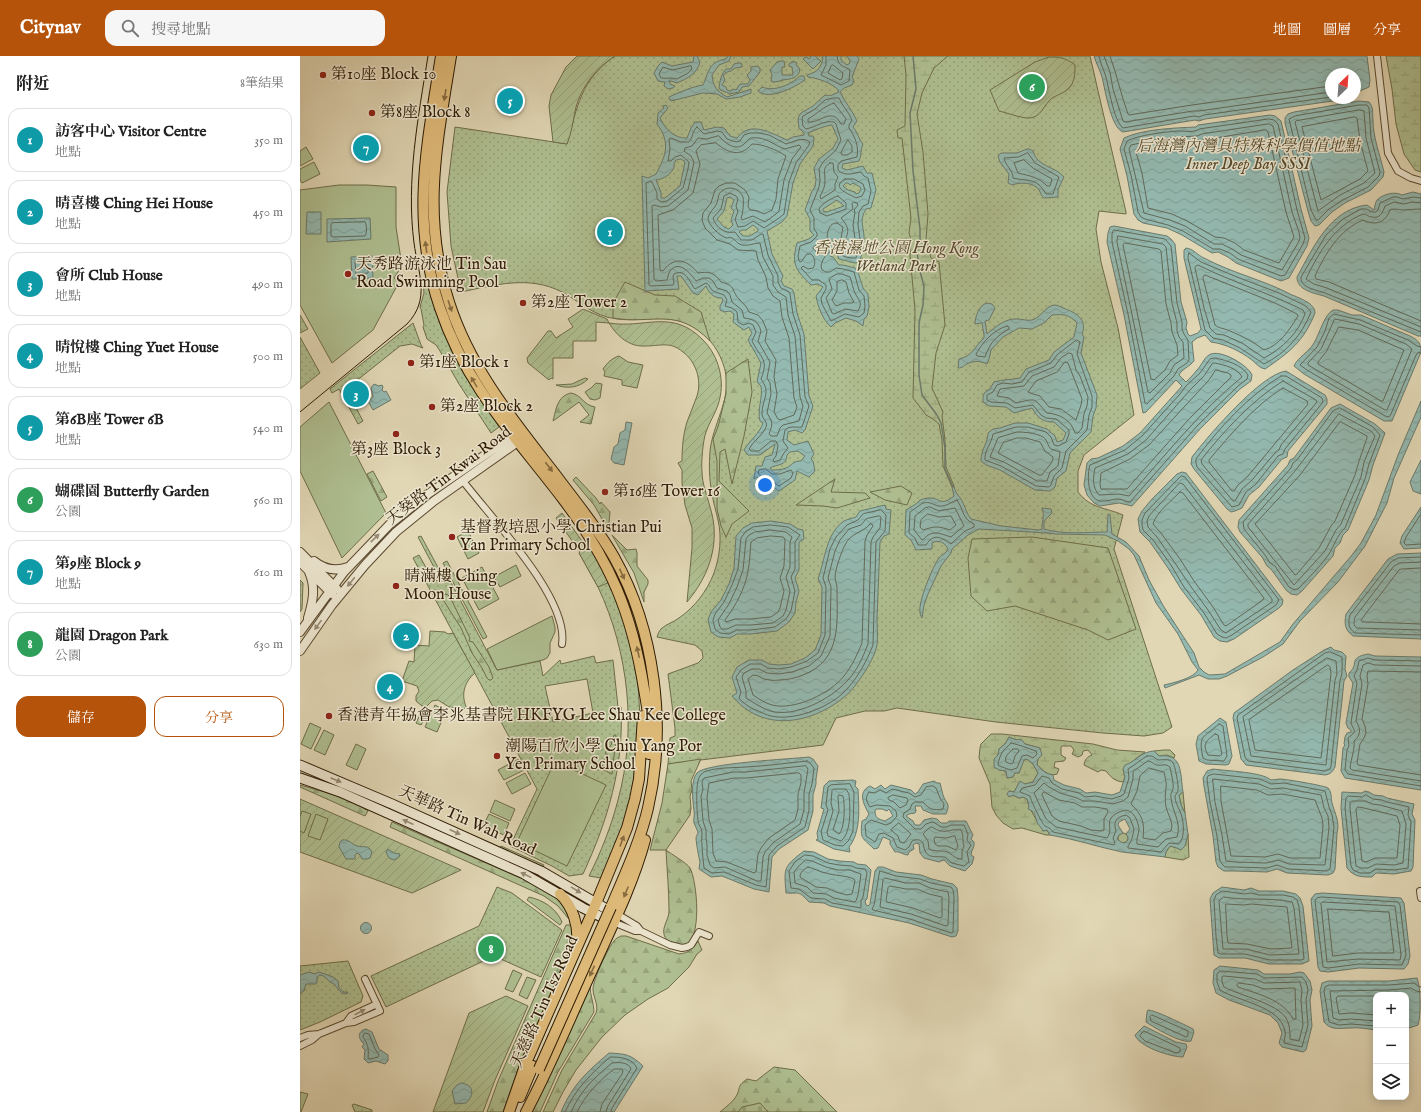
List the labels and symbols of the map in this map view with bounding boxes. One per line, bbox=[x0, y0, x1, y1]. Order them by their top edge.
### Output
place label: 第10座 Block 10 bbox=[331, 65, 437, 85]
north arrow bbox=[1325, 68, 1361, 104]
marker: 第10座 Block 10 bbox=[318, 70, 328, 80]
pin: 6 bbox=[1019, 72, 1045, 102]
pin: 5 bbox=[497, 86, 523, 116]
one-way arrow bbox=[442, 88, 448, 101]
place label: 第8座 Block 8 bbox=[380, 103, 470, 123]
marker: 第8座 Block 8 bbox=[367, 108, 377, 118]
pin: 7 bbox=[353, 133, 379, 163]
park label: 后海灣內灣具特殊科學價值地點 Inner Deep Bay SSSI bbox=[1136, 137, 1362, 175]
pin: 1 bbox=[597, 217, 623, 247]
park label: 香港濕地公園 Hong Kong Wetland Park bbox=[813, 239, 980, 277]
one-way arrow bbox=[423, 241, 429, 253]
place label: 天秀路游泳池 Tin Sau Road Swimming Pool bbox=[356, 255, 507, 293]
marker: 天秀路游泳池 Tin Sau Road Swimming Pool bbox=[343, 269, 353, 279]
place label: 第2座 Tower 2 bbox=[531, 293, 627, 313]
marker: 第2座 Tower 2 bbox=[518, 298, 528, 308]
one-way arrow bbox=[448, 300, 454, 312]
place label: 第1座 Block 1 bbox=[419, 353, 509, 373]
marker: 第1座 Block 1 bbox=[406, 358, 416, 368]
one-way arrow bbox=[471, 376, 478, 388]
pin: 3 bbox=[343, 379, 369, 409]
place label: 第2座 Block 2 bbox=[440, 397, 533, 417]
marker: 第2座 Block 2 bbox=[427, 402, 437, 412]
street label: 天葵路 Tin Kwai Road bbox=[382, 422, 516, 530]
marker: 第3座 Block 3 bbox=[391, 429, 401, 439]
place label: 第3座 Block 3 bbox=[351, 440, 441, 460]
one-way arrow bbox=[545, 462, 553, 472]
your location bbox=[755, 475, 775, 495]
place label: 第16座 Tower 16 bbox=[613, 482, 720, 502]
marker: 第16座 Tower 16 bbox=[600, 487, 610, 497]
place label: 基督教培恩小學 Christian Pui Yan Primary School bbox=[460, 518, 662, 556]
marker: 基督教培恩小學 Christian Pui Yan Primary School bbox=[447, 532, 457, 542]
one-way arrow bbox=[370, 534, 380, 543]
place label: 晴滿樓 Ching Moon House bbox=[404, 567, 497, 605]
one-way arrow bbox=[619, 568, 625, 580]
one-way arrow bbox=[347, 576, 356, 587]
marker: 晴滿樓 Ching Moon House bbox=[391, 581, 401, 591]
one-way arrow bbox=[313, 619, 322, 630]
pin: 2 bbox=[393, 621, 419, 651]
one-way arrow bbox=[634, 646, 640, 658]
pin: 4 bbox=[377, 672, 403, 702]
place label: 香港青年拹會李兆基書院 HKFYG Lee Shau Kee College bbox=[337, 706, 726, 726]
marker: 香港青年拹會李兆基書院 HKFYG Lee Shau Kee College bbox=[324, 711, 334, 721]
place label: 潮陽百欣小學 Chiu Yang Por Yen Primary School bbox=[505, 737, 702, 775]
marker: 潮陽百欣小學 Chiu Yang Por Yen Primary School bbox=[492, 751, 502, 761]
one-way arrow bbox=[330, 777, 342, 783]
street label: 天華路 Tin Wah Road bbox=[395, 782, 539, 861]
one-way arrow bbox=[402, 819, 413, 825]
one-way arrow bbox=[450, 829, 461, 835]
one-way arrow bbox=[619, 834, 625, 846]
one-way arrow bbox=[520, 872, 532, 879]
one-way arrow bbox=[571, 886, 581, 894]
one-way arrow bbox=[623, 886, 629, 898]
street label: 天慈路 Tin Tsz Road bbox=[507, 932, 583, 1071]
pin: 8 bbox=[478, 934, 504, 964]
one-way arrow bbox=[589, 965, 595, 976]
one-way arrow bbox=[355, 1009, 366, 1015]

